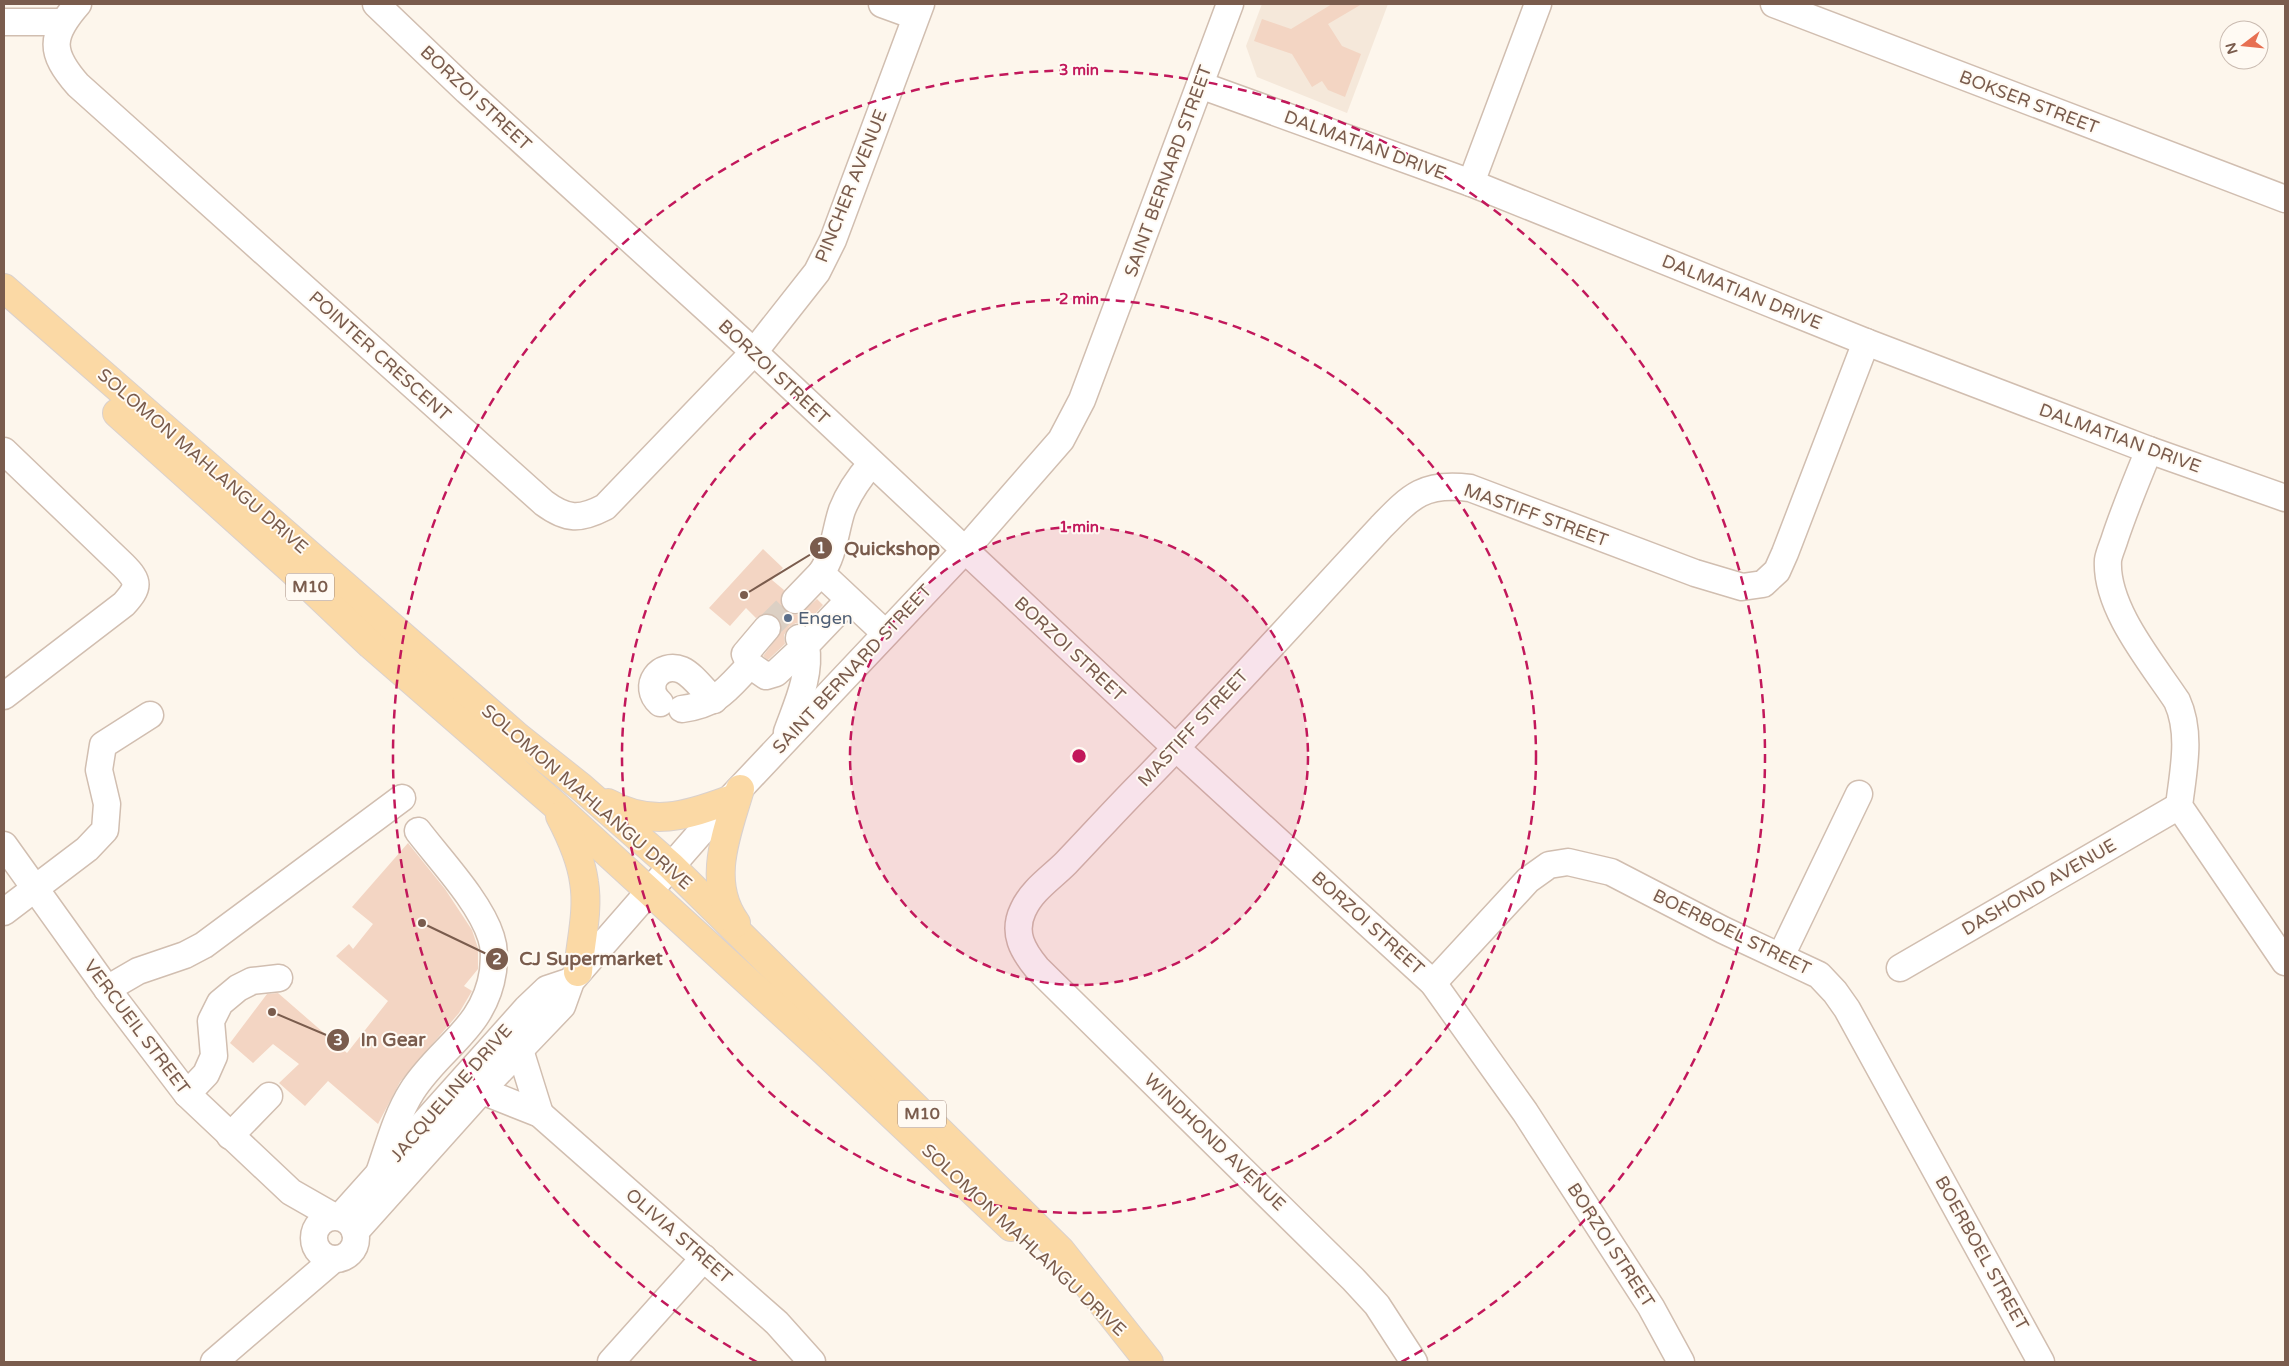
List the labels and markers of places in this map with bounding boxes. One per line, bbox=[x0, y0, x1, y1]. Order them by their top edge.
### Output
callout: Quickshop bbox=[809, 531, 950, 565]
place label: Engen bbox=[798, 607, 853, 629]
marker: Engen bbox=[782, 612, 794, 624]
centre of rings bbox=[1070, 747, 1088, 765]
callout: CJ Supermarket bbox=[484, 942, 673, 976]
callout: In Gear bbox=[325, 1023, 435, 1057]

